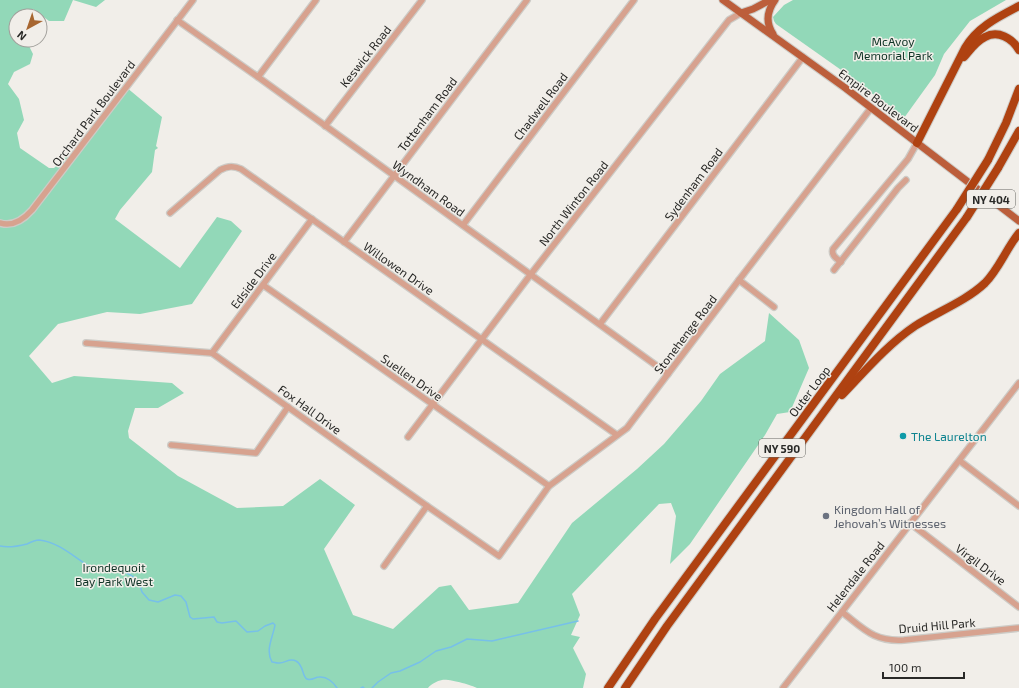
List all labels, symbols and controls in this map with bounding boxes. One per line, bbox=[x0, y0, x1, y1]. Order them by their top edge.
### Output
north arrow bbox=[8, 8, 48, 48]
street label: Keswick Road bbox=[337, 22, 393, 90]
text: N bbox=[14, 28, 28, 44]
park label: McAvoy Memorial Park bbox=[853, 34, 933, 62]
street label: Orchard Park Boulevard bbox=[49, 57, 137, 169]
street label: Empire Boulevard bbox=[836, 65, 922, 135]
street label: Chadwell Road bbox=[510, 70, 570, 142]
street label: Tottenham Road bbox=[395, 74, 459, 154]
street label: Sydenham Road bbox=[661, 145, 725, 223]
street label: Wyndham Road bbox=[390, 157, 468, 219]
street label: North Winton Road bbox=[535, 158, 611, 248]
road number: NY 404 bbox=[967, 190, 1015, 208]
street label: Willowen Drive bbox=[361, 239, 437, 297]
street label: Edside Drive bbox=[227, 249, 279, 311]
street label: Stonehenge Road bbox=[651, 292, 719, 376]
street label: Suellen Drive bbox=[379, 351, 445, 403]
street label: Outer Loop bbox=[785, 363, 833, 419]
street label: Fox Hall Drive bbox=[276, 381, 344, 437]
place label: The Laurelton bbox=[911, 429, 987, 443]
marker: The Laurelton bbox=[898, 431, 908, 441]
road number: NY 590 bbox=[759, 439, 805, 457]
place label: Kingdom Hall of Jehovah’s Witnesses bbox=[834, 502, 946, 530]
marker: Kingdom Hall of Jehovah’s Witnesses bbox=[821, 511, 831, 521]
street label: Helendale Road bbox=[823, 538, 887, 614]
street label: Virgil Drive bbox=[953, 541, 1009, 587]
park label: Irondequoit Bay Park West bbox=[75, 560, 153, 588]
street label: Druid Hill Park bbox=[898, 615, 976, 635]
scale bar bbox=[883, 654, 964, 680]
text: 100 m bbox=[889, 660, 921, 674]

